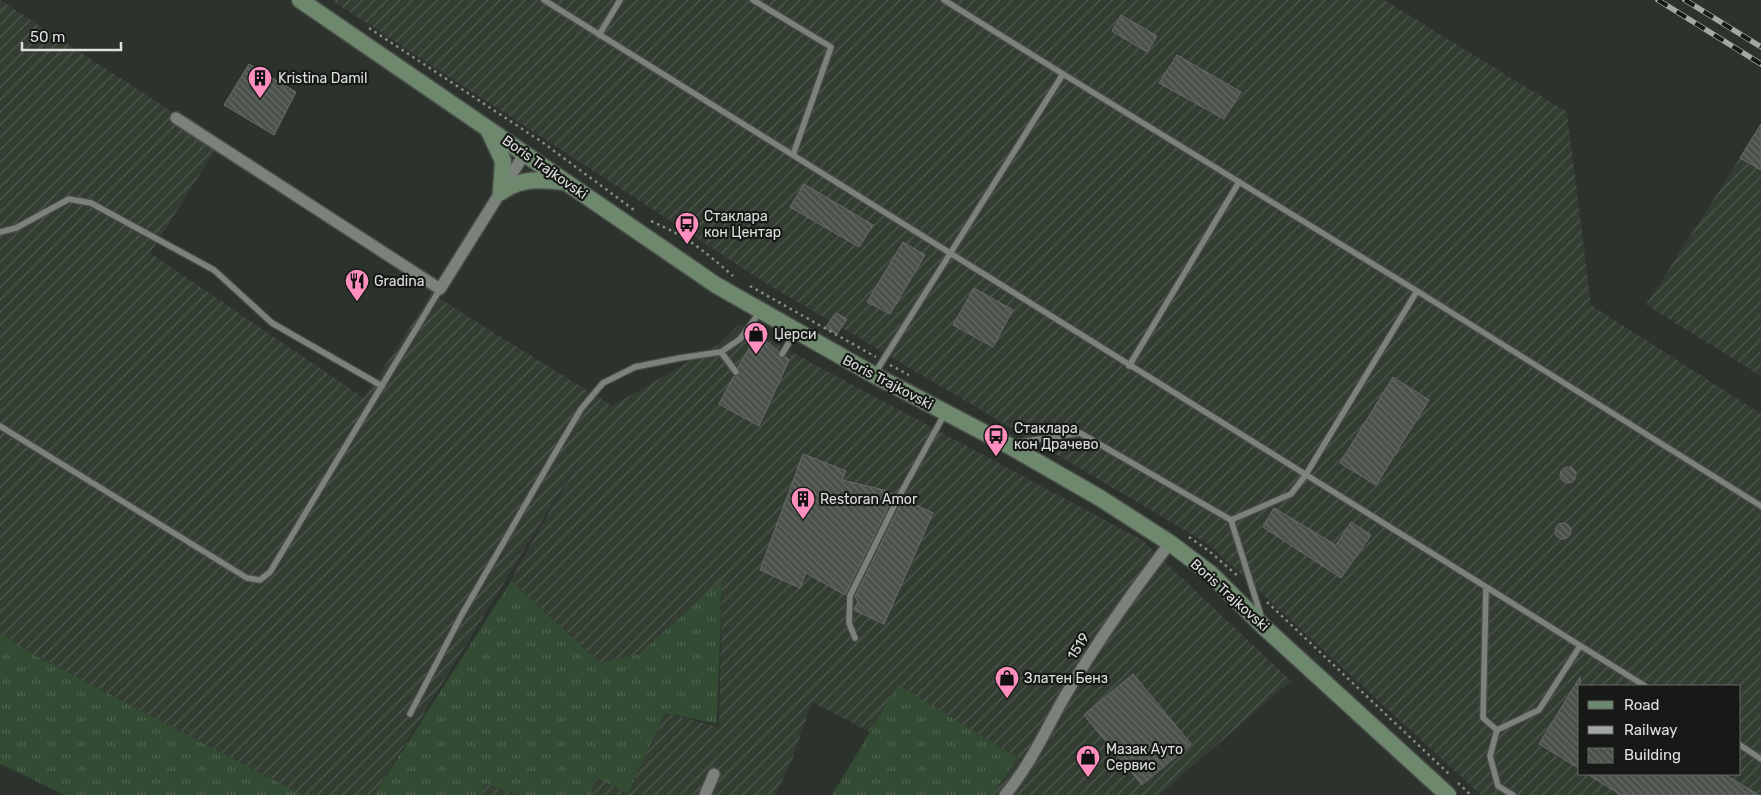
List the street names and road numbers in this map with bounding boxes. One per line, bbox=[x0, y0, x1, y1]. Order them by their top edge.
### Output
street label: Boris Trajkovski bbox=[499, 132, 590, 203]
street label: Boris Trajkovski bbox=[840, 351, 936, 413]
street label: Boris Trajkovski bbox=[1187, 556, 1272, 635]
street label: 1519 bbox=[1064, 630, 1093, 663]

